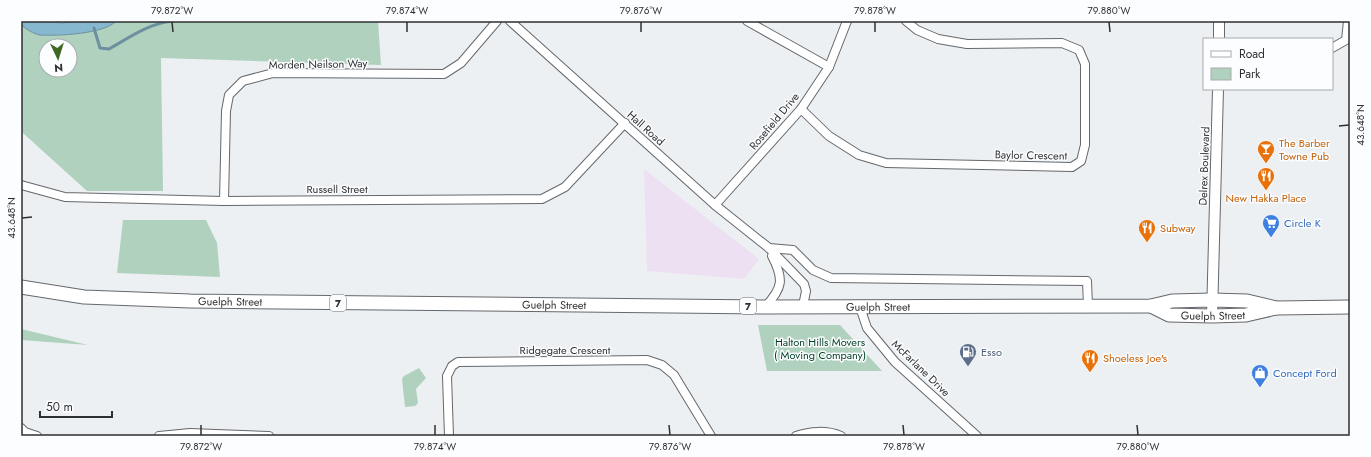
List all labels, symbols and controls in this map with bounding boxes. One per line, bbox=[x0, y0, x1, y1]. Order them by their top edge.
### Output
text: 79.872°W bbox=[151, 3, 193, 18]
text: 79.874°W bbox=[386, 3, 428, 18]
text: 79.876°W bbox=[620, 3, 662, 18]
text: 79.878°W bbox=[854, 3, 896, 18]
text: 79.880°W bbox=[1088, 3, 1131, 18]
north arrow bbox=[38, 38, 78, 78]
legend bbox=[1203, 38, 1333, 90]
text: Road bbox=[1239, 45, 1265, 63]
street label: Morden Neilson Way bbox=[269, 55, 368, 73]
text: N bbox=[54, 60, 64, 76]
text: Park bbox=[1239, 65, 1261, 83]
street label: Rosefield Drive bbox=[745, 89, 803, 153]
text: 43.648°N bbox=[1353, 104, 1368, 146]
street label: Hall Road bbox=[624, 107, 668, 149]
street label: Delrex Boulevard bbox=[1195, 126, 1213, 206]
place label: The Barber Towne Pub bbox=[1279, 135, 1330, 164]
bar icon: The Barber Towne Pub bbox=[1256, 139, 1276, 164]
street label: Baylor Crescent bbox=[995, 146, 1068, 164]
restaurant icon: New Hakka Place bbox=[1256, 166, 1276, 191]
street label: Russell Street bbox=[306, 181, 368, 197]
place label: New Hakka Place bbox=[1225, 190, 1307, 206]
text: 43.648°N bbox=[4, 197, 19, 239]
supermarket icon: Circle K bbox=[1261, 213, 1281, 238]
place label: Circle K bbox=[1284, 215, 1322, 231]
restaurant icon: Subway bbox=[1137, 218, 1157, 243]
place label: Subway bbox=[1160, 220, 1196, 236]
street label: Guelph Street bbox=[198, 293, 263, 310]
road number: 7 bbox=[330, 295, 346, 311]
street label: Guelph Street bbox=[522, 296, 587, 313]
road number: 7 bbox=[740, 298, 756, 314]
street label: Guelph Street bbox=[846, 299, 911, 315]
street label: Guelph Street bbox=[1181, 307, 1246, 324]
park label: Halton Hills Movers ( Moving Company) bbox=[774, 334, 866, 363]
street label: McFarlane Drive bbox=[888, 336, 954, 400]
street label: Ridgegate Crescent bbox=[520, 342, 611, 358]
fuel station icon: Esso bbox=[958, 342, 978, 367]
place label: Esso bbox=[981, 344, 1002, 360]
restaurant icon: Shoeless Joe's bbox=[1080, 348, 1100, 373]
place label: Shoeless Joe's bbox=[1103, 350, 1168, 366]
shop icon: Concept Ford bbox=[1250, 363, 1270, 388]
place label: Concept Ford bbox=[1273, 365, 1337, 381]
scale bar bbox=[40, 393, 112, 419]
text: 50 m bbox=[46, 398, 73, 416]
text: 79.872°W bbox=[180, 439, 222, 454]
text: 79.874°W bbox=[414, 439, 456, 454]
text: 79.876°W bbox=[649, 439, 691, 454]
text: 79.878°W bbox=[883, 439, 925, 454]
text: 79.880°W bbox=[1117, 439, 1160, 454]

